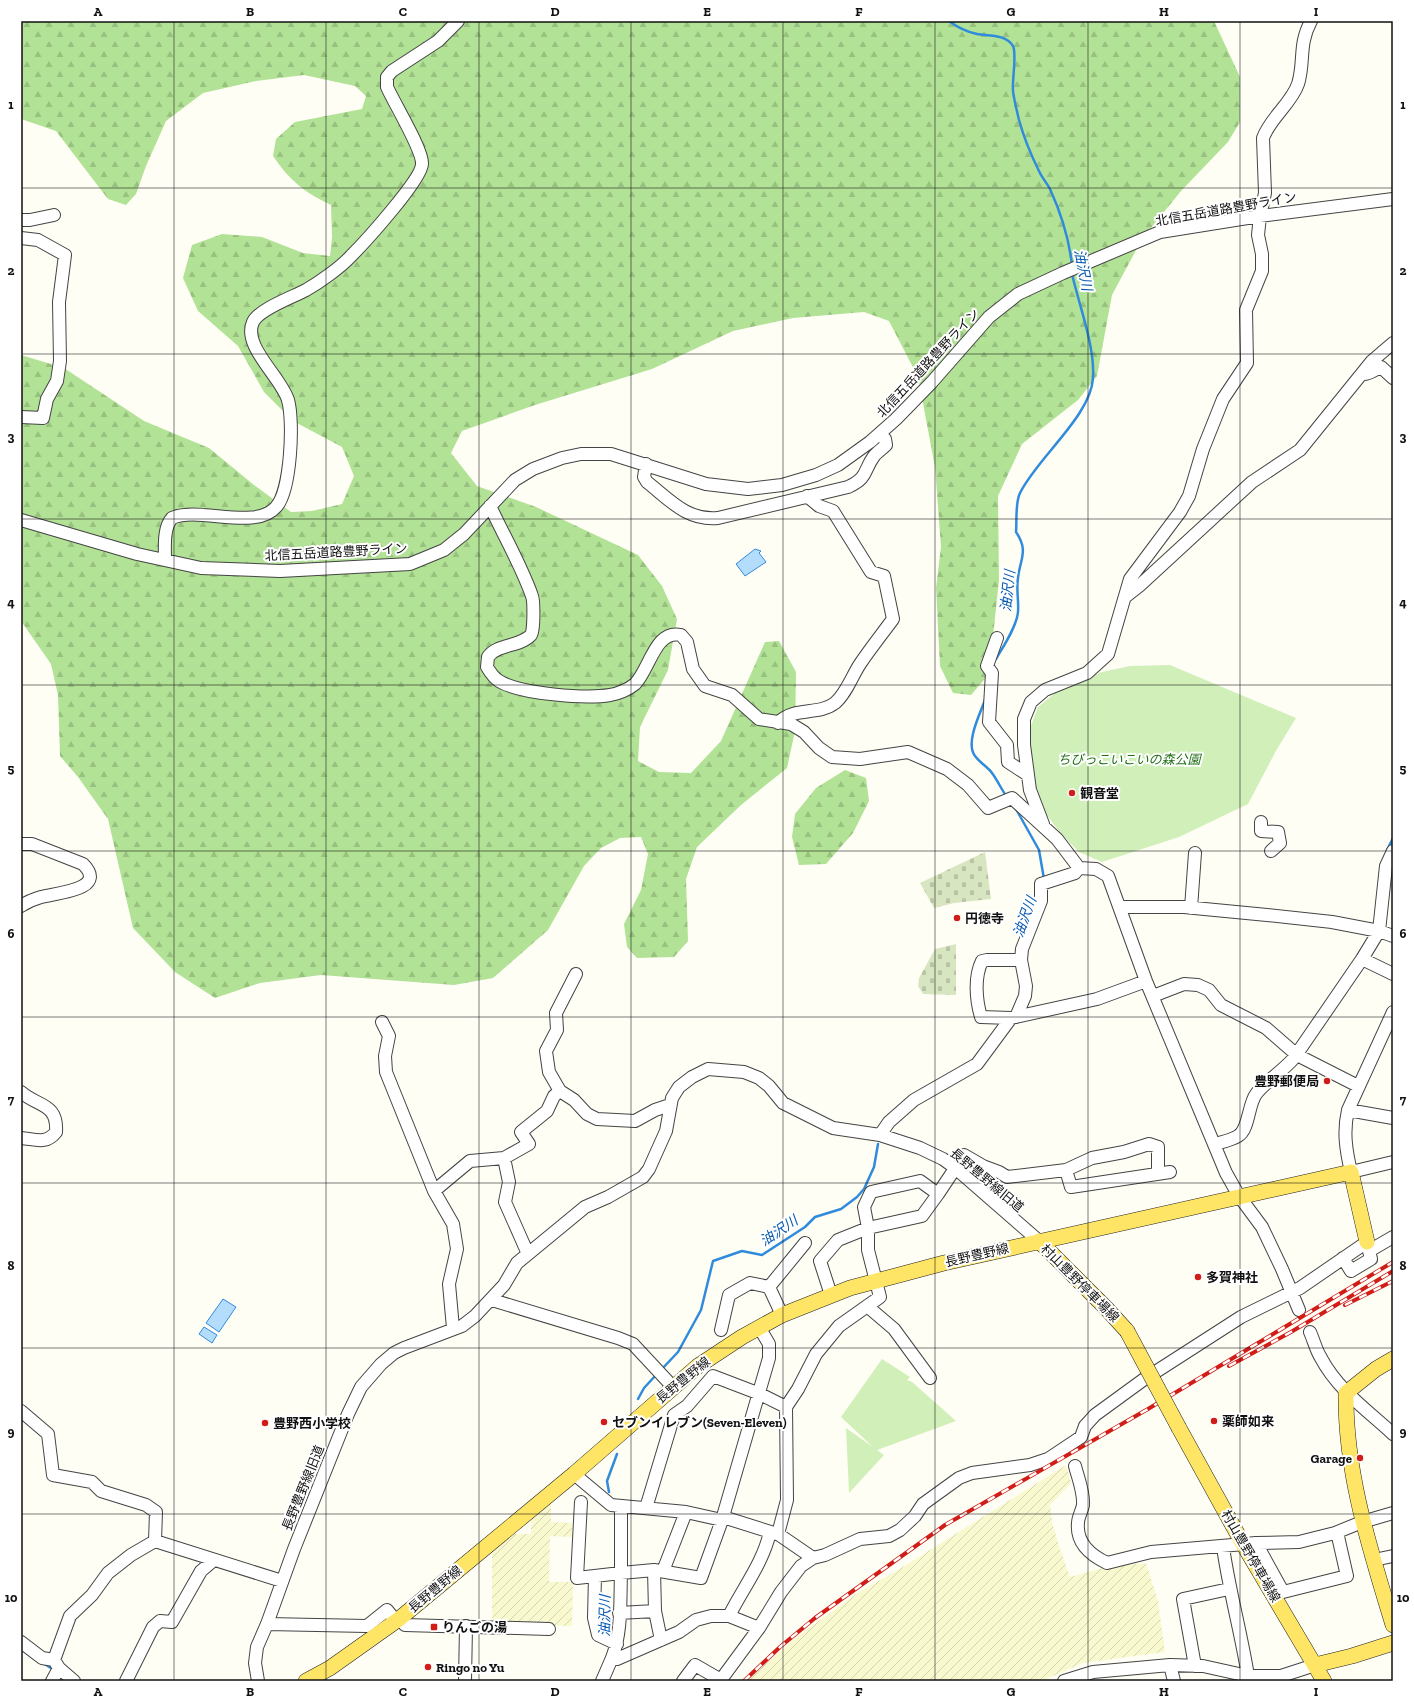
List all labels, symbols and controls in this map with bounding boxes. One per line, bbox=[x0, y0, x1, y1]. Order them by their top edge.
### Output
text: A bbox=[94, 4, 103, 19]
text: B bbox=[246, 4, 254, 19]
text: C bbox=[399, 4, 407, 19]
text: D bbox=[550, 4, 560, 19]
text: E bbox=[703, 4, 711, 19]
text: F bbox=[855, 4, 863, 19]
text: G bbox=[1007, 4, 1016, 19]
text: H bbox=[1159, 4, 1169, 19]
text: I bbox=[1314, 4, 1319, 19]
text: 1 bbox=[8, 97, 14, 112]
text: 1 bbox=[1400, 97, 1406, 112]
street label: 北信五岳道路豊野ライン bbox=[1154, 189, 1298, 229]
water label: 油沢川 bbox=[1071, 248, 1096, 294]
text: 2 bbox=[8, 263, 15, 278]
text: 2 bbox=[1400, 263, 1407, 278]
street label: 北信五岳道路豊野ライン bbox=[874, 306, 982, 420]
text: 3 bbox=[8, 429, 15, 444]
text: 3 bbox=[1400, 429, 1407, 444]
street label: 北信五岳道路豊野ライン bbox=[264, 541, 408, 563]
water label: 油沢川 bbox=[997, 567, 1019, 613]
text: 4 bbox=[7, 595, 15, 610]
text: 4 bbox=[1399, 595, 1407, 610]
park label: ちびっこいこいの森公園 bbox=[1057, 752, 1202, 767]
text: 5 bbox=[8, 761, 15, 776]
text: 5 bbox=[1400, 761, 1407, 776]
place label: 観音堂 bbox=[1080, 786, 1119, 801]
marker: 観音堂 bbox=[1067, 788, 1077, 798]
water label: 油沢川 bbox=[1010, 892, 1041, 940]
place label: 円徳寺 bbox=[965, 911, 1004, 926]
marker: 円徳寺 bbox=[952, 913, 962, 923]
text: 6 bbox=[8, 926, 15, 941]
text: 6 bbox=[1400, 926, 1407, 941]
place label: 豊野郵便局 bbox=[1254, 1074, 1319, 1089]
marker: 豊野郵便局 bbox=[1322, 1076, 1332, 1086]
text: 7 bbox=[8, 1092, 15, 1107]
text: 7 bbox=[1400, 1092, 1407, 1107]
street label: 長野豊野線旧道 bbox=[947, 1145, 1027, 1215]
water label: 油沢川 bbox=[757, 1211, 803, 1250]
street label: 長野豊野線 bbox=[944, 1240, 1010, 1270]
street label: 村山豊野停車場線 bbox=[1038, 1241, 1122, 1325]
text: 8 bbox=[7, 1258, 15, 1273]
text: 8 bbox=[1399, 1258, 1407, 1273]
place label: 多賀神社 bbox=[1206, 1270, 1258, 1285]
marker: 多賀神社 bbox=[1193, 1272, 1203, 1282]
street label: 長野豊野線 bbox=[653, 1354, 713, 1406]
place label: 薬師如来 bbox=[1222, 1414, 1274, 1429]
place label: セブンイレブン(Seven-Eleven) bbox=[612, 1415, 787, 1430]
place label: 豊野西小学校 bbox=[273, 1416, 351, 1431]
marker: 薬師如来 bbox=[1209, 1416, 1219, 1426]
marker: セブンイレブン(Seven-Eleven) bbox=[599, 1417, 609, 1427]
marker: 豊野西小学校 bbox=[260, 1418, 270, 1428]
text: 9 bbox=[8, 1424, 15, 1439]
text: 9 bbox=[1400, 1424, 1407, 1439]
street label: 長野豊野線旧道 bbox=[279, 1443, 327, 1533]
place label: Garage bbox=[1311, 1451, 1353, 1466]
marker: Garage bbox=[1355, 1453, 1365, 1463]
street label: 村山豊野停車場線 bbox=[1219, 1507, 1283, 1605]
street label: 長野豊野線 bbox=[405, 1562, 465, 1616]
text: 10 bbox=[5, 1590, 18, 1605]
text: 10 bbox=[1397, 1590, 1410, 1605]
water label: 油沢川 bbox=[596, 1593, 614, 1637]
place label: りんごの湯 bbox=[442, 1620, 507, 1635]
marker: りんごの湯 bbox=[429, 1622, 439, 1632]
place label: Ringo no Yu bbox=[436, 1660, 505, 1675]
marker: Ringo no Yu bbox=[423, 1662, 433, 1672]
text: A bbox=[94, 1684, 103, 1699]
text: B bbox=[246, 1684, 254, 1699]
text: C bbox=[399, 1684, 407, 1699]
text: D bbox=[550, 1684, 560, 1699]
text: E bbox=[703, 1684, 711, 1699]
text: F bbox=[855, 1684, 863, 1699]
text: G bbox=[1007, 1684, 1016, 1699]
text: H bbox=[1159, 1684, 1169, 1699]
text: I bbox=[1314, 1684, 1319, 1699]

